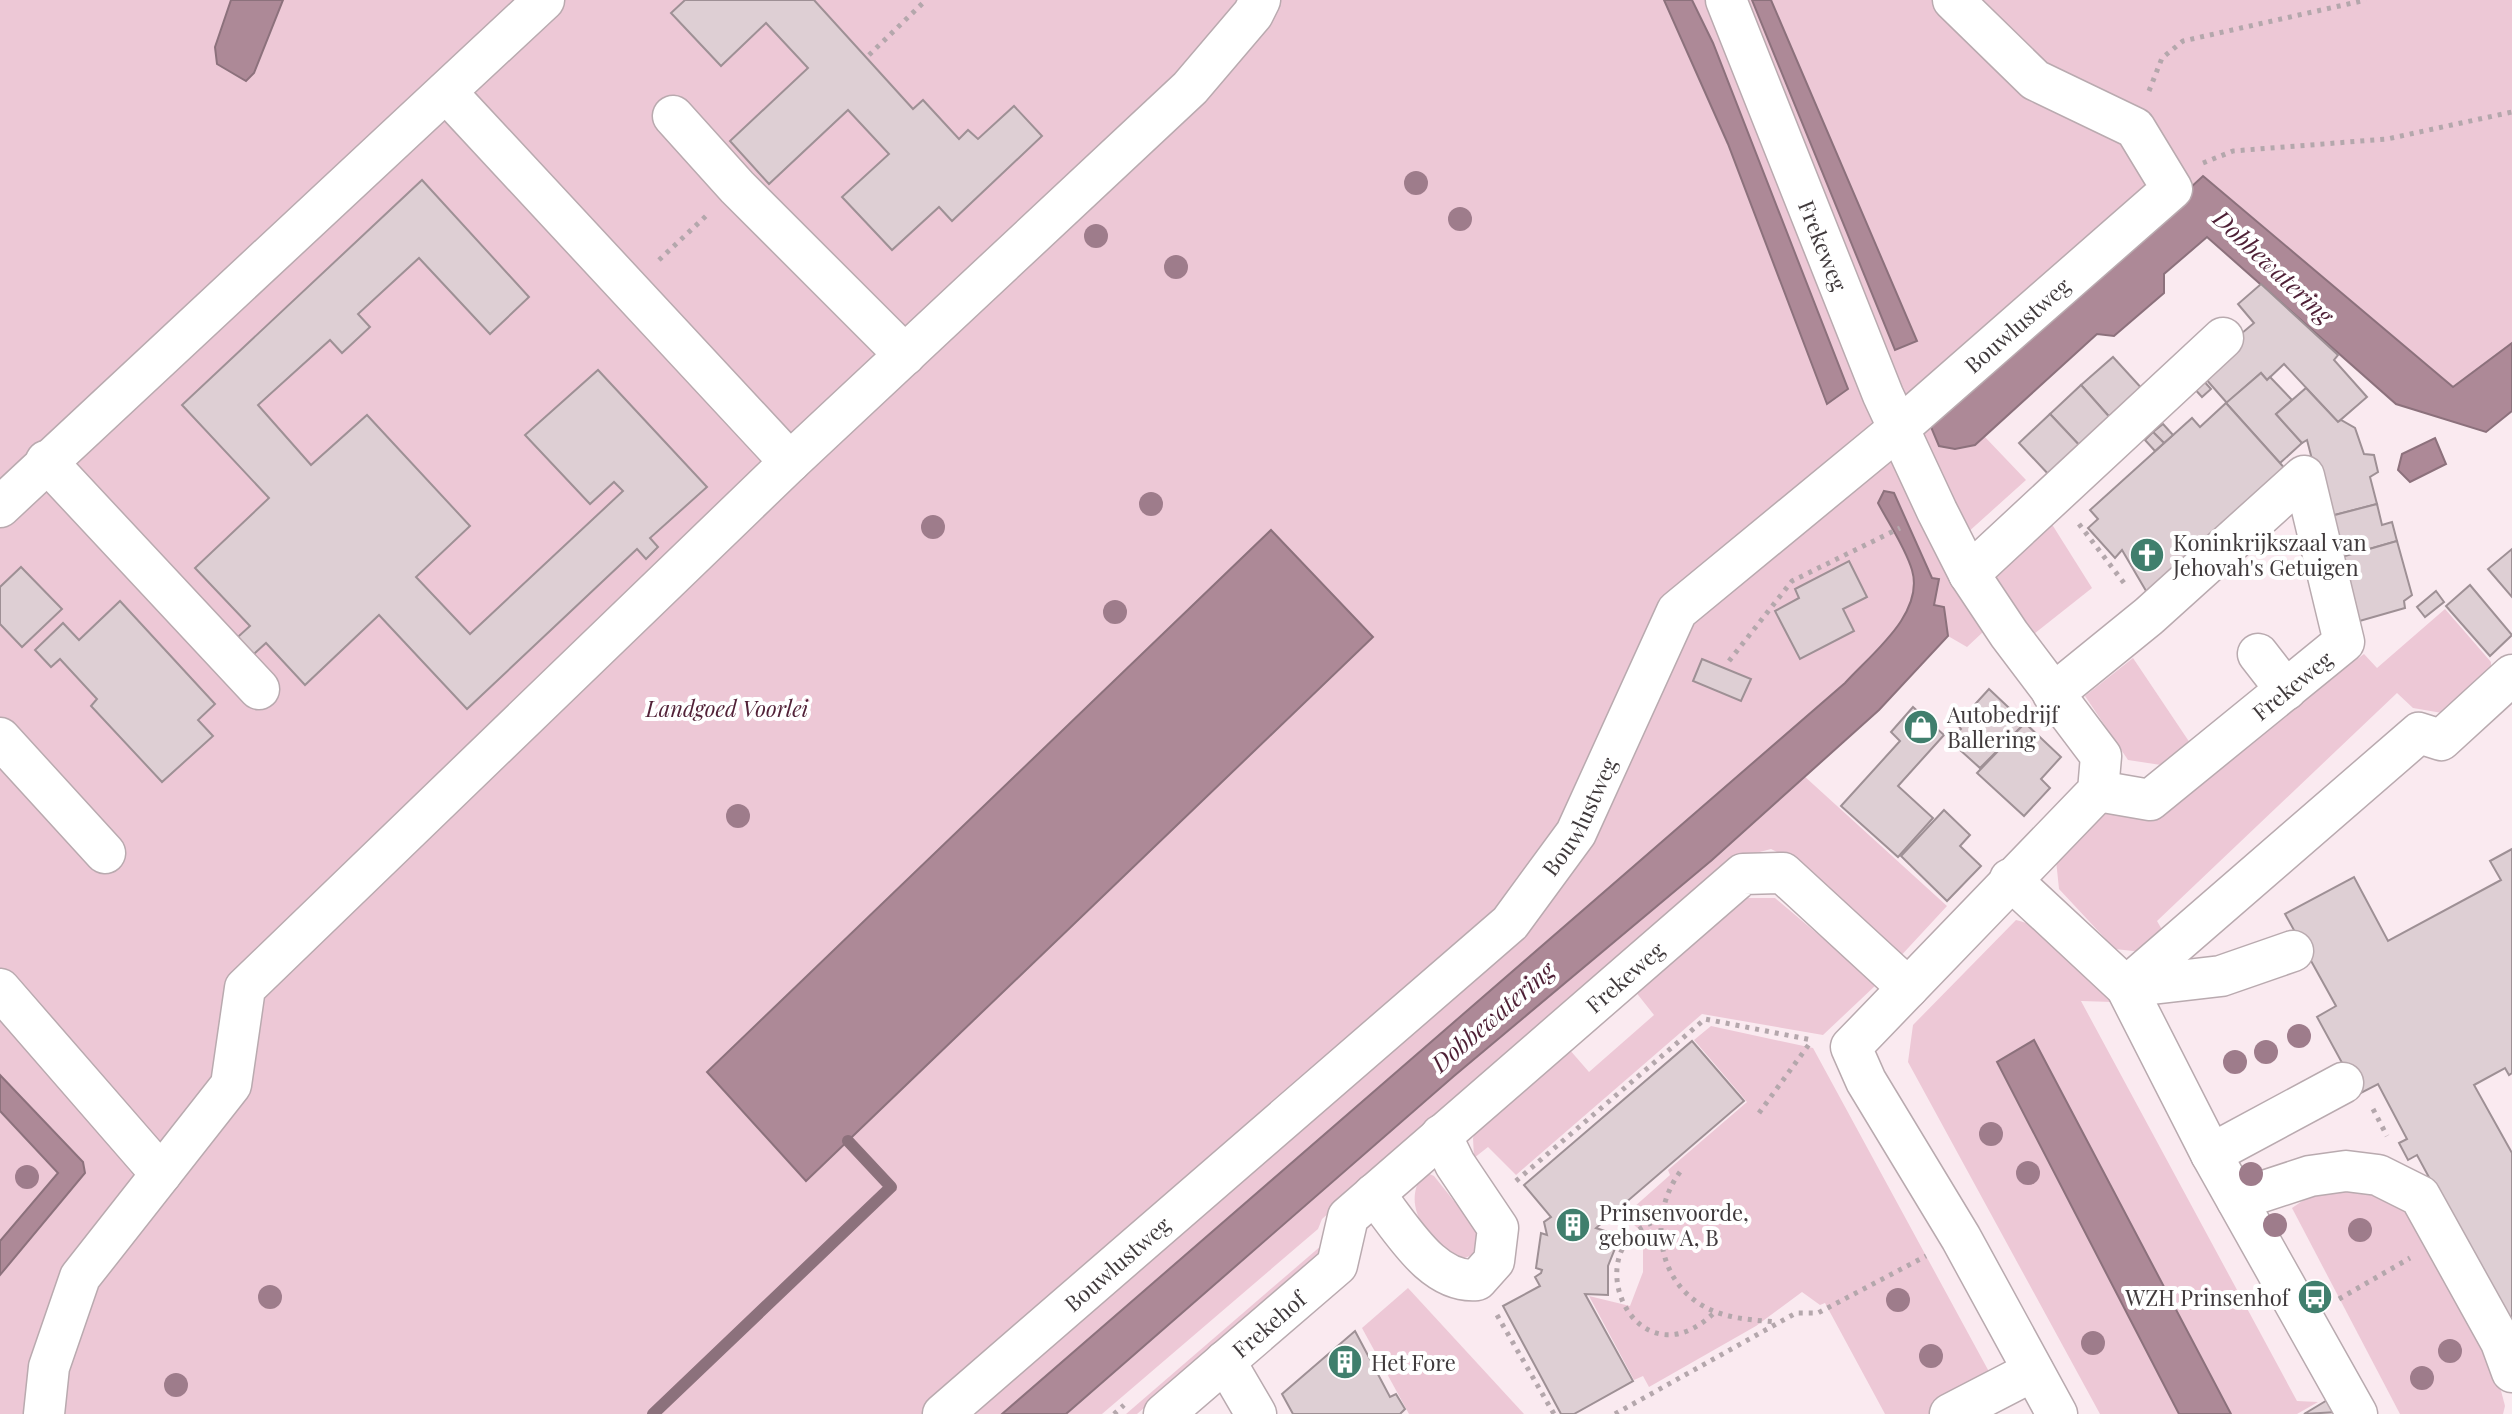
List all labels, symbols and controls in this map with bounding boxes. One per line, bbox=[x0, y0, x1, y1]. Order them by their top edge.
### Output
street label: Frekeweg bbox=[1792, 196, 1855, 295]
water label: Dobbewatering bbox=[2206, 201, 2343, 331]
street label: Bouwlustweg bbox=[1958, 270, 2076, 379]
place label: Koninkrijkszaal van Jehovah's Getuigen bbox=[2172, 527, 2367, 582]
church icon: Koninkrijkszaal van Jehovah's Getuigen bbox=[2128, 536, 2166, 574]
street label: Frekeweg bbox=[2246, 643, 2339, 727]
park label: Landgoed Voorlei bbox=[645, 693, 809, 723]
place label: Autobedrijf Ballering bbox=[1946, 699, 2060, 754]
shop icon: Autobedrijf Ballering bbox=[1902, 708, 1940, 746]
street label: Bouwlustweg bbox=[1535, 752, 1624, 882]
street label: Frekeweg bbox=[1579, 934, 1671, 1019]
water label: Dobbewatering bbox=[1423, 952, 1562, 1079]
place label: Prinsenvoorde, gebouw A, B bbox=[1599, 1197, 1749, 1252]
building icon: Prinsenvoorde, gebouw A, B bbox=[1554, 1206, 1592, 1244]
street label: Bouwlustweg bbox=[1057, 1209, 1177, 1318]
bus stop icon: WZH Prinsenhof bbox=[2296, 1278, 2334, 1316]
place label: WZH Prinsenhof bbox=[2124, 1282, 2291, 1312]
street label: Frekehof bbox=[1225, 1283, 1313, 1364]
building icon: Het Fore bbox=[1326, 1343, 1364, 1381]
place label: Het Fore bbox=[1371, 1347, 1456, 1377]

